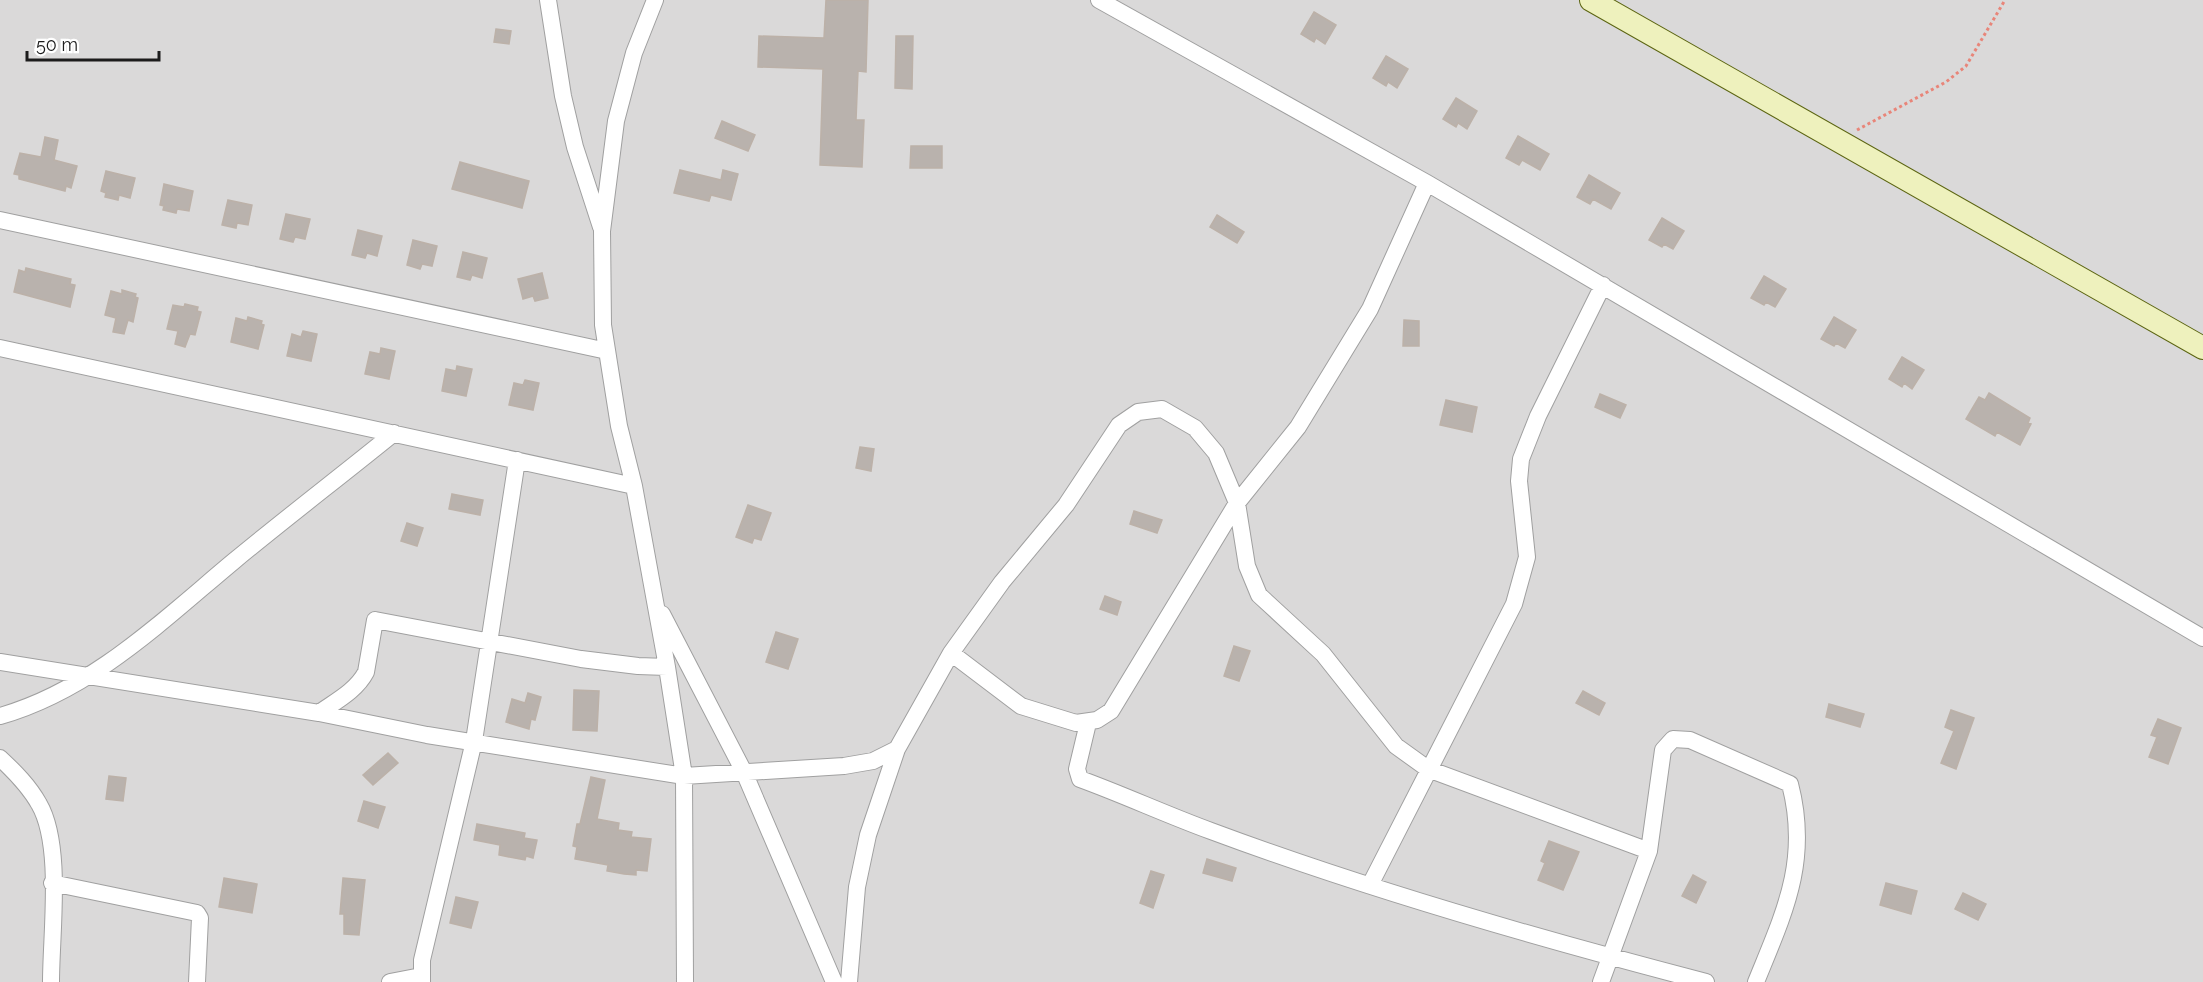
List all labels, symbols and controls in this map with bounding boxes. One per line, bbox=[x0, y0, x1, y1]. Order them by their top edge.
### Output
scale bar bbox=[27, 24, 159, 62]
text: 50 m bbox=[36, 34, 78, 55]

